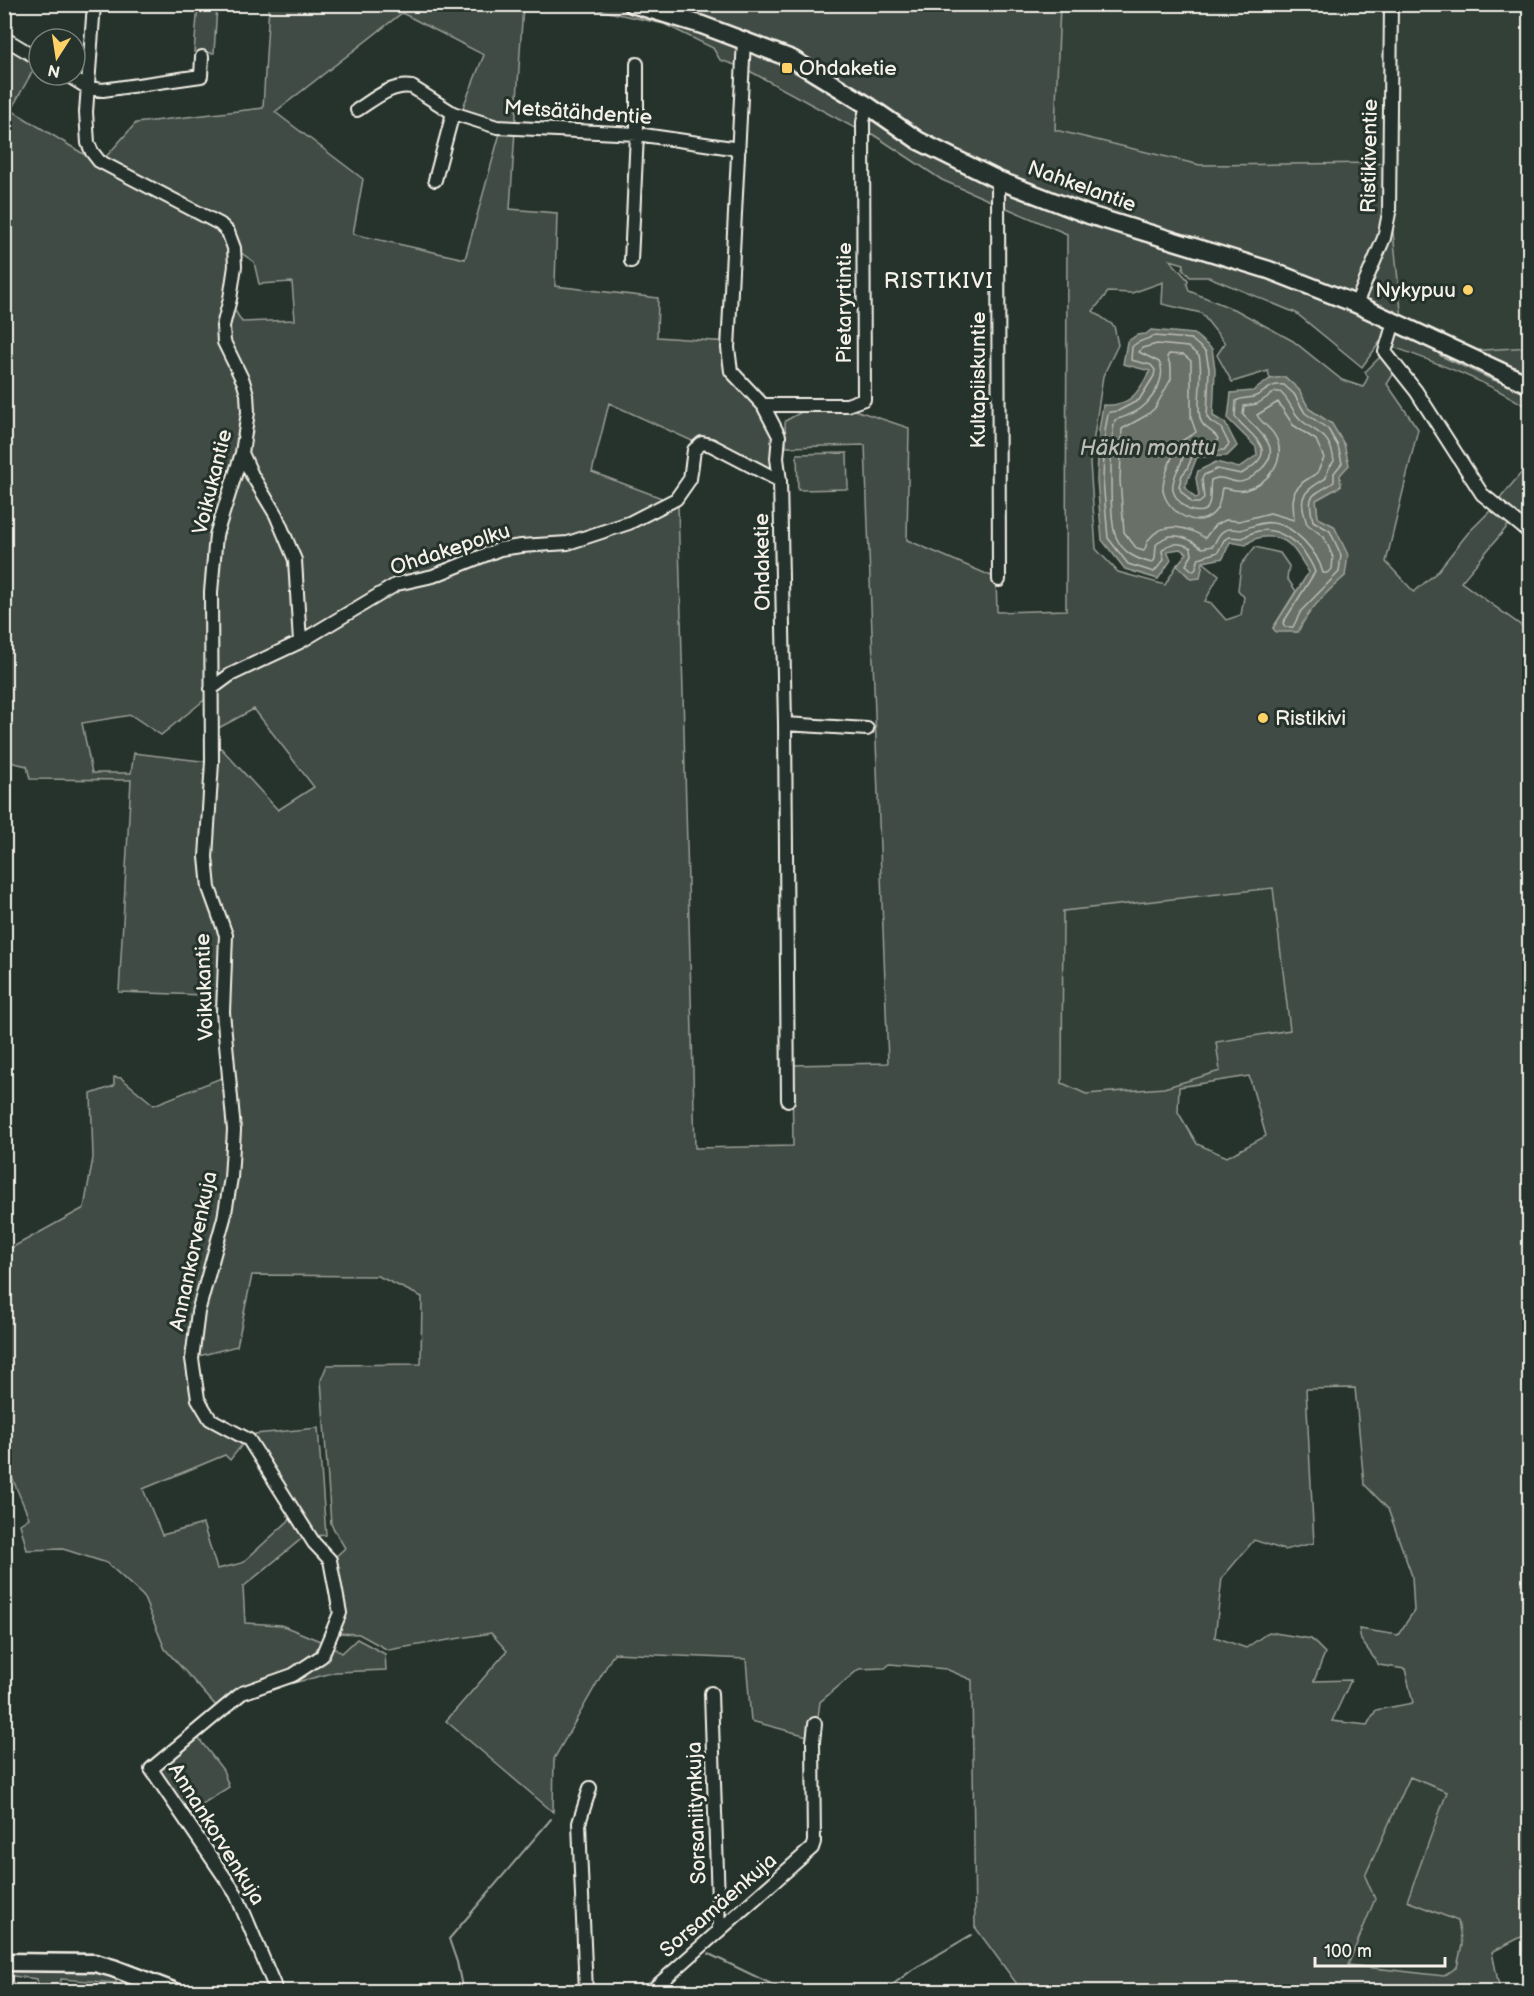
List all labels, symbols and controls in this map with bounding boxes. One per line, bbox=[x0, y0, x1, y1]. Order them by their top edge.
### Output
north arrow bbox=[27, 27, 87, 87]
place label: Ohdaketie bbox=[799, 56, 897, 81]
text: N bbox=[46, 60, 62, 81]
marker: Ohdaketie bbox=[780, 61, 794, 75]
street label: Metsätähdentie bbox=[503, 95, 653, 130]
street label: Ristikiventie bbox=[1356, 99, 1383, 213]
street label: Nahkelantie bbox=[1024, 155, 1140, 218]
street label: Pietaryrtintie bbox=[832, 242, 857, 364]
district label: RISTIKIVI bbox=[884, 268, 994, 295]
place label: Nykypuu bbox=[1375, 278, 1456, 303]
marker: Nykypuu bbox=[1461, 283, 1475, 297]
street label: Kultapiiskuntie bbox=[966, 311, 991, 449]
street label: Voikukantie bbox=[187, 427, 238, 537]
water label: Häklin monttu bbox=[1080, 435, 1216, 462]
street label: Ohdaketie bbox=[749, 513, 776, 611]
street label: Ohdakepolku bbox=[387, 518, 513, 581]
place label: Ristikivi bbox=[1275, 706, 1346, 731]
marker: Ristikivi bbox=[1256, 711, 1270, 725]
street label: Voikukantie bbox=[190, 933, 219, 1041]
street label: Annankorvenkuja bbox=[164, 1169, 223, 1333]
street label: Sorsaniitynkuja bbox=[682, 1741, 711, 1885]
street label: Annankorvenkuja bbox=[163, 1759, 270, 1910]
street label: Sorsamäenkuja bbox=[655, 1848, 782, 1963]
scale bar bbox=[1315, 1930, 1446, 1968]
text: 100 m bbox=[1324, 1941, 1372, 1962]

